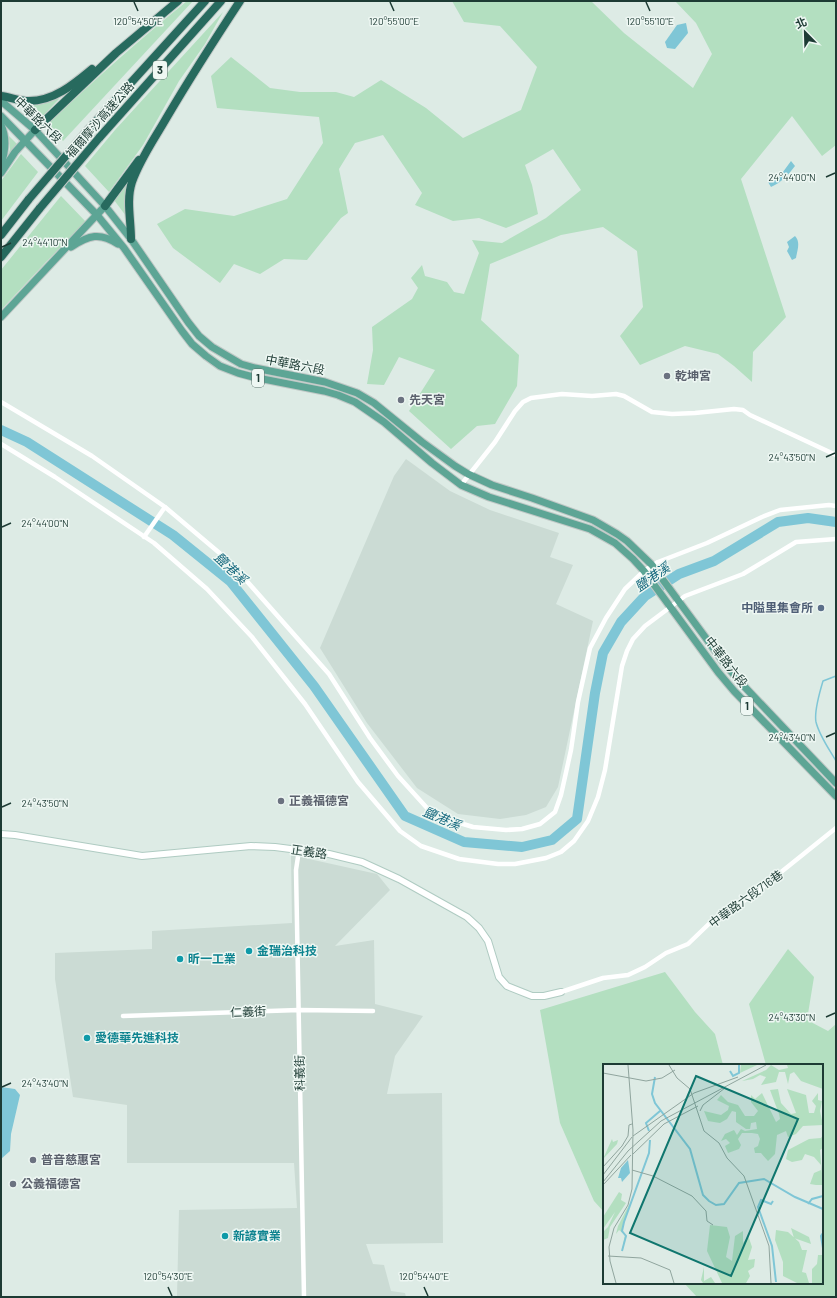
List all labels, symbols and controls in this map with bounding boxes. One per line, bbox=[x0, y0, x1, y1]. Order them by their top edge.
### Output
north arrow bbox=[785, 12, 825, 52]
text: 北 bbox=[793, 14, 808, 30]
text: 120°54'50"E bbox=[113, 15, 163, 27]
text: 120°55'00"E bbox=[369, 15, 419, 27]
text: 120°55'10"E bbox=[626, 15, 674, 27]
road number: 3 bbox=[153, 61, 167, 79]
street label: 福爾摩沙高速公路 bbox=[62, 79, 136, 160]
street label: 中華路六段 bbox=[12, 93, 65, 145]
text: 24°44'00"N bbox=[768, 171, 816, 183]
text: 24°44'10"N bbox=[22, 236, 68, 248]
street label: 中華路六段 bbox=[264, 351, 326, 377]
place label: 乾坤宮 bbox=[675, 368, 711, 382]
road number: 1 bbox=[252, 369, 264, 387]
marker: 乾坤宮 bbox=[662, 371, 672, 381]
place label: 先天宮 bbox=[409, 392, 445, 406]
marker: 先天宮 bbox=[396, 395, 406, 405]
text: 24°43'50"N bbox=[769, 451, 815, 463]
text: 24°44'00"N bbox=[21, 517, 69, 529]
water label: 鹽港溪 bbox=[211, 549, 252, 589]
water label: 鹽港溪 bbox=[631, 558, 674, 595]
place label: 中隘里集會所 bbox=[741, 600, 813, 614]
marker: 中隘里集會所 bbox=[816, 603, 826, 613]
street label: 中華路六段 bbox=[703, 633, 751, 689]
road number: 1 bbox=[741, 697, 753, 715]
text: 24°43'40"N bbox=[768, 731, 816, 743]
place label: 正義福德宮 bbox=[289, 793, 349, 807]
marker: 正義福德宮 bbox=[276, 796, 286, 806]
text: 24°43'50"N bbox=[22, 797, 68, 809]
water label: 鹽港溪 bbox=[421, 803, 465, 834]
street label: 正義路 bbox=[290, 842, 328, 860]
street label: 中華路六段716巷 bbox=[706, 867, 785, 930]
place label: 金瑞治科技 bbox=[257, 943, 317, 957]
marker: 金瑞治科技 bbox=[244, 946, 254, 956]
place label: 昕一工業 bbox=[188, 951, 236, 965]
marker: 昕一工業 bbox=[175, 954, 185, 964]
street label: 仁義街 bbox=[230, 1003, 266, 1019]
text: 24°43'30"N bbox=[769, 1011, 815, 1023]
place label: 愛德華先進科技 bbox=[95, 1030, 179, 1044]
marker: 愛德華先進科技 bbox=[82, 1033, 92, 1043]
street label: 科義街 bbox=[292, 1055, 306, 1091]
inset map bbox=[603, 1064, 823, 1284]
text: 24°43'40"N bbox=[21, 1077, 69, 1089]
place label: 普音慈惠宮 bbox=[41, 1152, 101, 1166]
marker: 普音慈惠宮 bbox=[28, 1155, 38, 1165]
place label: 公義福德宮 bbox=[21, 1176, 81, 1190]
marker: 公義福德宮 bbox=[8, 1179, 18, 1189]
place label: 新諺實業 bbox=[233, 1228, 281, 1242]
marker: 新諺實業 bbox=[220, 1231, 230, 1241]
text: 120°54'30"E bbox=[143, 1270, 193, 1282]
text: 120°54'40"E bbox=[399, 1270, 449, 1282]

